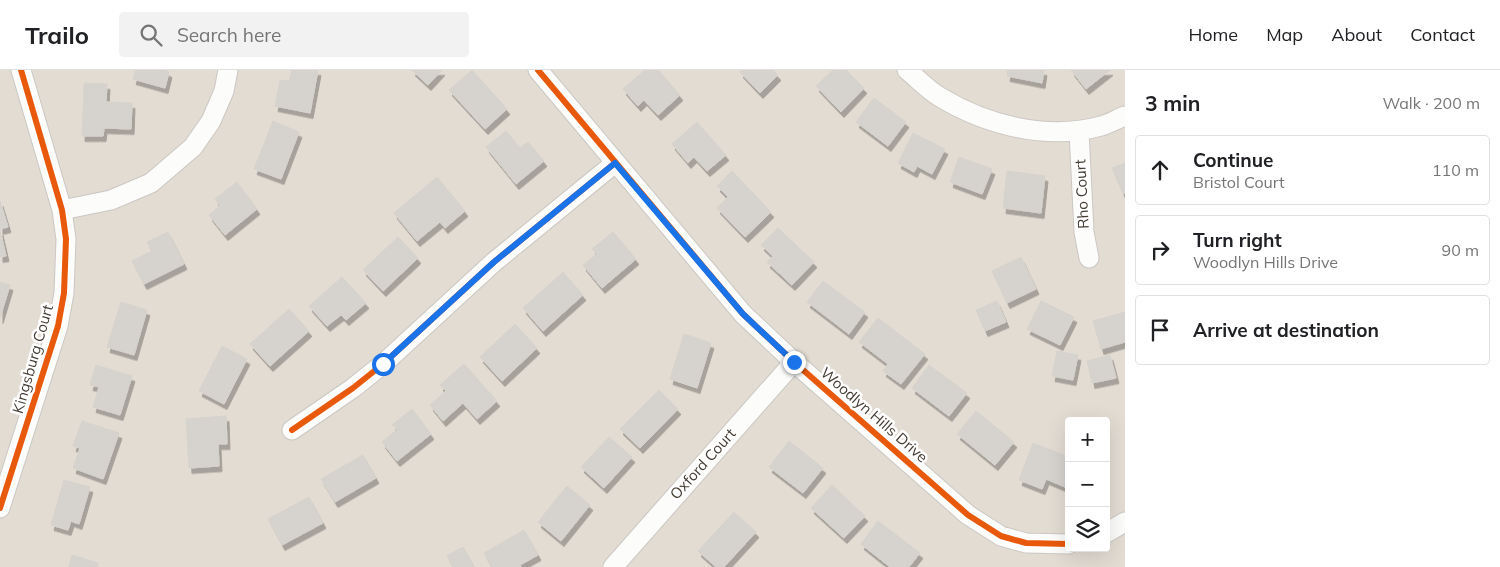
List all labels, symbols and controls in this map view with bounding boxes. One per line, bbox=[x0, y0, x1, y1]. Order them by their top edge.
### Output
search box bbox=[119, 12, 469, 57]
text: Trailo bbox=[25, 20, 89, 50]
icon: search bbox=[137, 21, 165, 49]
text: Search here bbox=[177, 23, 281, 47]
text: Home bbox=[1188, 23, 1238, 46]
text: Map bbox=[1266, 23, 1303, 46]
text: About bbox=[1331, 23, 1382, 46]
text: Contact bbox=[1410, 23, 1475, 46]
text: 3 min bbox=[1145, 90, 1200, 116]
text: Walk · 200 m bbox=[1382, 93, 1480, 113]
text: Continue bbox=[1193, 148, 1273, 172]
icon: ahead bbox=[1146, 156, 1174, 184]
street label: Rho Court bbox=[1070, 159, 1093, 229]
text: 110 m bbox=[1432, 160, 1479, 180]
text: Bristol Court bbox=[1193, 172, 1285, 192]
text: Turn right bbox=[1193, 228, 1282, 252]
icon: right bbox=[1146, 236, 1174, 264]
text: 90 m bbox=[1442, 240, 1479, 260]
text: Woodlyn Hills Drive bbox=[1193, 252, 1338, 272]
street label: Kingsburg Court bbox=[8, 302, 57, 415]
icon: arrive bbox=[1146, 316, 1174, 344]
text: Arrive at destination bbox=[1193, 318, 1379, 342]
route end bbox=[783, 351, 806, 374]
route start bbox=[372, 353, 395, 376]
street label: Woodlyn Hills Drive bbox=[817, 363, 932, 466]
map controls bbox=[1065, 417, 1110, 552]
button: + bbox=[1065, 417, 1110, 462]
street label: Oxford Court bbox=[666, 424, 740, 503]
button: − bbox=[1065, 462, 1110, 507]
button: layers bbox=[1065, 507, 1110, 552]

